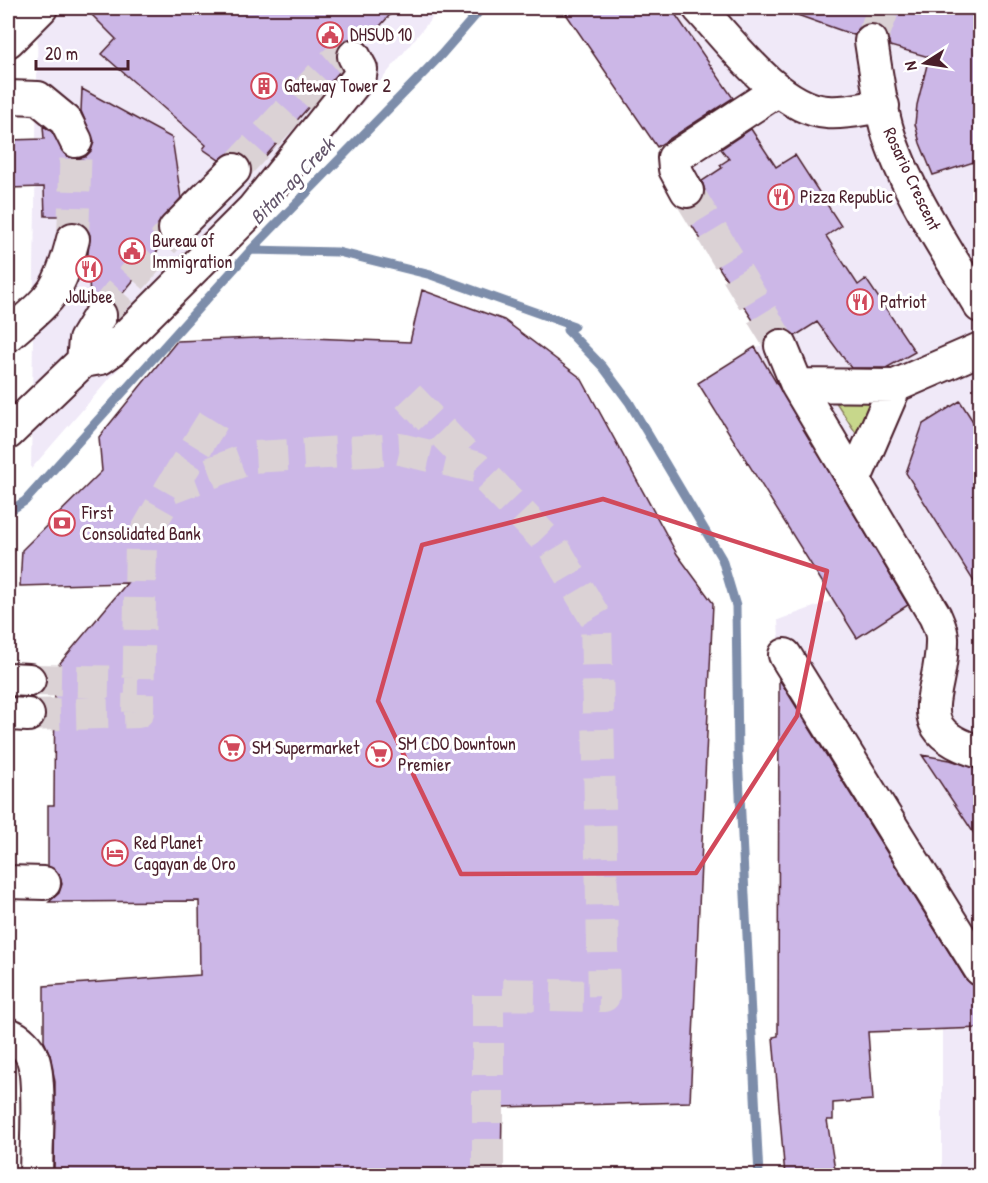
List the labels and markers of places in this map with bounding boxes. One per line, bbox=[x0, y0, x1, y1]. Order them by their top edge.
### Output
public building icon: DHSUD 10 bbox=[315, 20, 345, 50]
place label: DHSUD 10 bbox=[350, 22, 412, 47]
building icon: Gateway Tower 2 bbox=[249, 71, 279, 101]
place label: Gateway Tower 2 bbox=[284, 73, 391, 98]
restaurant icon: Pizza Republic bbox=[766, 182, 796, 212]
place label: Pizza Republic bbox=[800, 184, 893, 209]
place label: Bureau of Immigration bbox=[152, 228, 232, 274]
public building icon: Bureau of Immigration bbox=[117, 236, 147, 266]
restaurant icon: Jollibee bbox=[74, 254, 104, 284]
place label: Jollibee bbox=[65, 284, 113, 309]
restaurant icon: Patriot bbox=[845, 287, 875, 317]
place label: Patriot bbox=[880, 289, 927, 314]
place label: First Consolidated Bank bbox=[81, 500, 201, 546]
bank icon: First Consolidated Bank bbox=[47, 508, 77, 538]
place label: SM CDO Downtown Premier bbox=[398, 731, 516, 777]
supermarket icon: SM Supermarket bbox=[217, 733, 247, 763]
place label: SM Supermarket bbox=[252, 735, 360, 760]
supermarket icon: SM CDO Downtown Premier bbox=[364, 739, 394, 769]
place label: Red Planet Cagayan de Oro bbox=[134, 830, 235, 876]
hotel icon: Red Planet Cagayan de Oro bbox=[100, 838, 130, 868]

